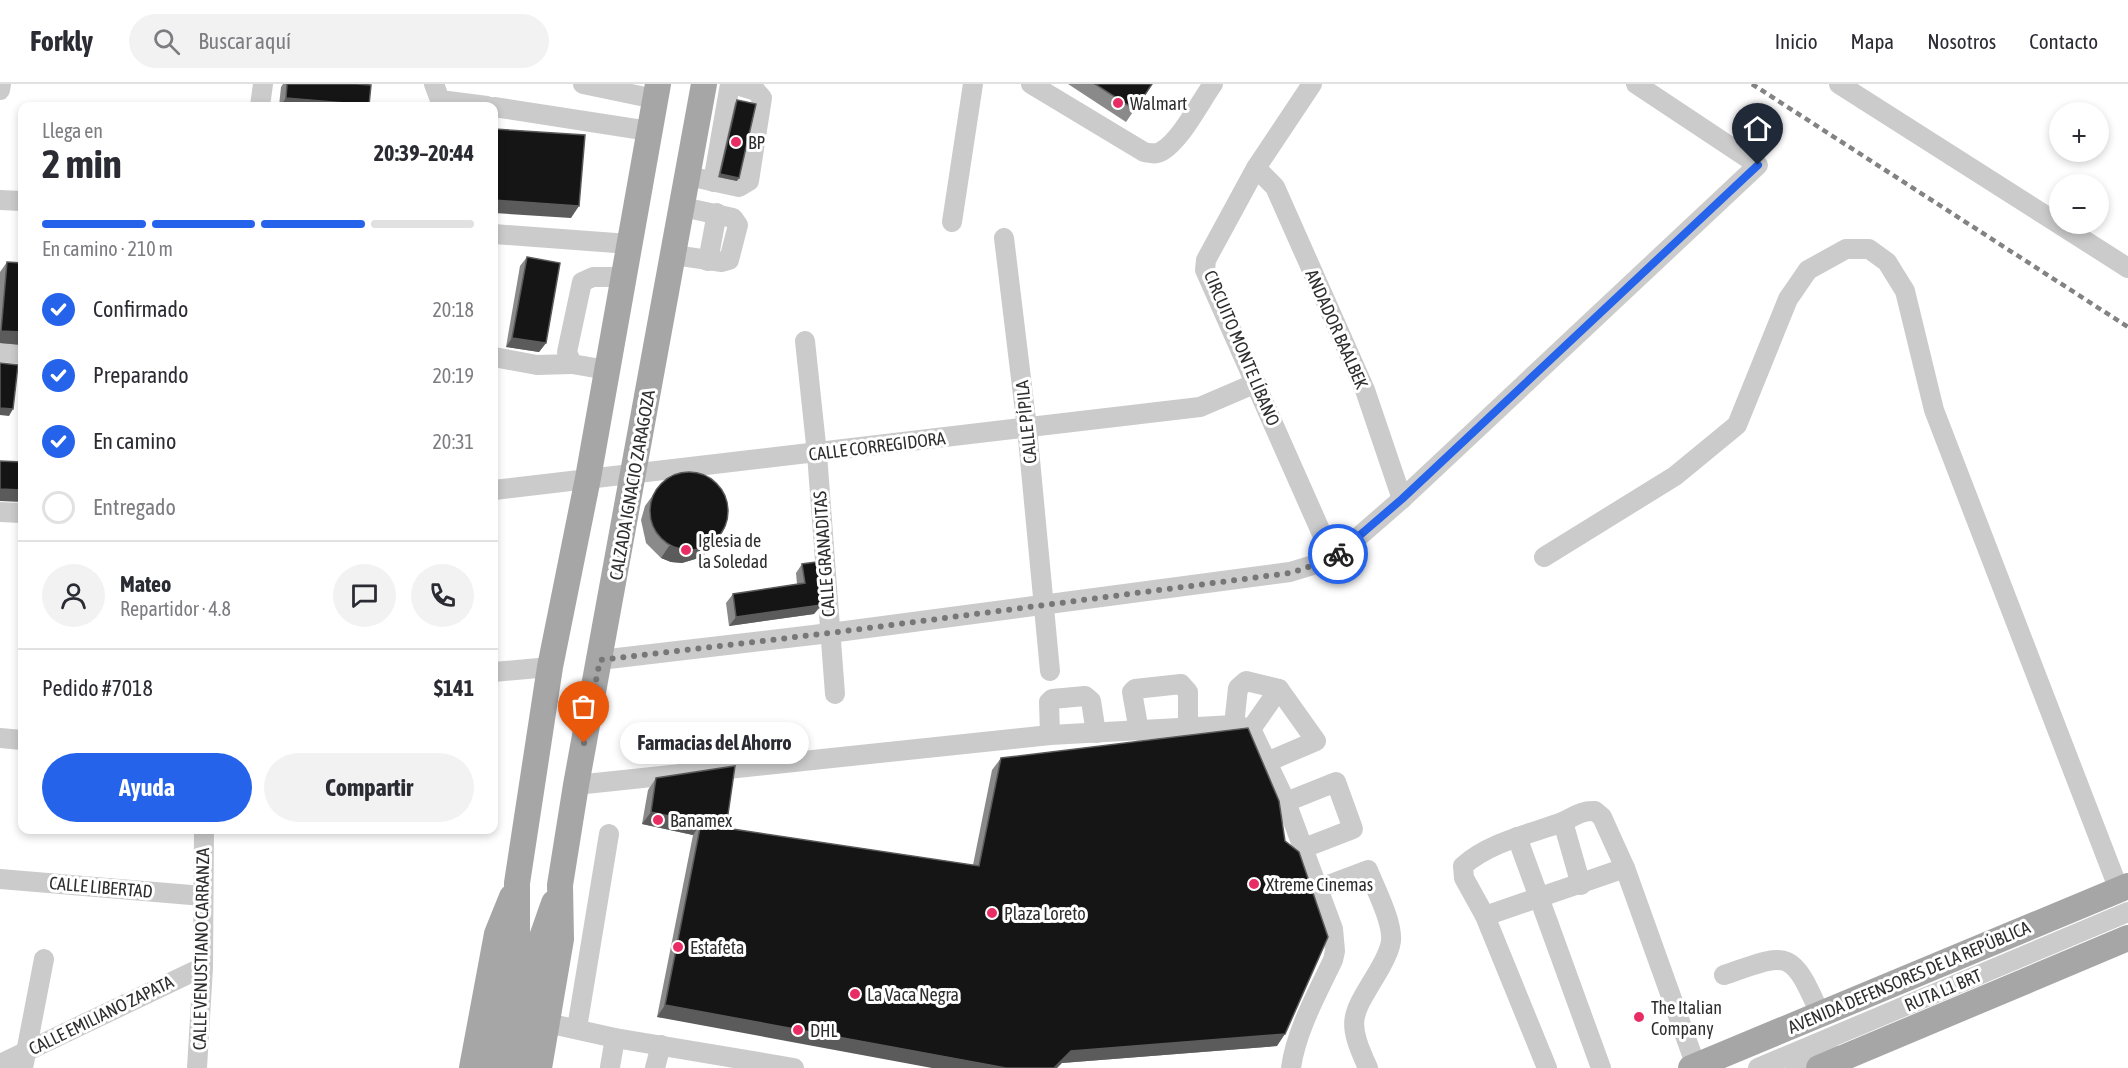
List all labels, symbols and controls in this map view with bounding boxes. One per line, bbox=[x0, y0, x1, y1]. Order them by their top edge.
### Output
search box bbox=[129, 14, 549, 68]
text: Forkly bbox=[30, 25, 93, 57]
icon: search bbox=[150, 25, 183, 58]
text: Buscar aquí bbox=[198, 28, 291, 54]
text: Inicio bbox=[1775, 29, 1818, 53]
text: Mapa bbox=[1851, 29, 1894, 53]
text: Nosotros bbox=[1927, 29, 1996, 53]
text: Contacto bbox=[2029, 29, 2098, 53]
place label: Walmart bbox=[1130, 93, 1187, 114]
marker: Walmart bbox=[1111, 96, 1125, 110]
map controls bbox=[2049, 102, 2109, 234]
button: + bbox=[2049, 102, 2109, 162]
pin bbox=[1732, 103, 1783, 165]
icon: home bbox=[1741, 112, 1774, 145]
text: Llega en bbox=[42, 119, 103, 142]
place label: BP bbox=[748, 132, 766, 153]
marker: BP bbox=[729, 135, 743, 149]
text: 20:39–20:44 bbox=[374, 140, 474, 166]
text: 2 min bbox=[42, 142, 122, 186]
button: − bbox=[2049, 174, 2109, 234]
text: En camino · 210 m bbox=[42, 237, 173, 260]
street label: ANDADOR BAALBEK bbox=[1301, 266, 1373, 392]
street label: CIRCUITO MONTE LÍBANO bbox=[1200, 267, 1284, 429]
icon: check bbox=[42, 293, 75, 326]
text: Confirmado bbox=[93, 296, 188, 322]
text: 20:18 bbox=[432, 298, 474, 321]
icon: check bbox=[42, 359, 75, 392]
text: Preparando bbox=[93, 362, 189, 388]
text: 20:19 bbox=[432, 364, 474, 387]
street label: CALLE PÍPILA bbox=[1011, 379, 1041, 465]
street label: CALZADA IGNACIO ZARAGOZA bbox=[605, 388, 659, 582]
icon: check bbox=[42, 425, 75, 458]
street label: CALLE CORREGIDORA bbox=[808, 427, 947, 465]
text: En camino bbox=[93, 428, 176, 454]
text: 20:31 bbox=[432, 430, 474, 453]
street label: CALLE GRANADITAS bbox=[809, 490, 839, 618]
text: Entregado bbox=[93, 494, 176, 520]
courier bbox=[1308, 524, 1368, 584]
place label: Iglesia de la Soledad bbox=[698, 530, 768, 572]
icon: bike bbox=[1322, 538, 1355, 571]
marker: Iglesia de la Soledad bbox=[679, 543, 693, 557]
button: person bbox=[42, 564, 105, 627]
button: chat bbox=[333, 564, 396, 627]
button: phone bbox=[411, 564, 474, 627]
text: Mateo bbox=[120, 571, 171, 597]
text: Repartidor · 4.8 bbox=[120, 597, 231, 620]
text: Pedido #7018 bbox=[42, 675, 153, 701]
text: $141 bbox=[434, 675, 474, 701]
pin bbox=[558, 681, 609, 743]
icon: bag bbox=[567, 690, 600, 723]
callout: Farmacias del Ahorro bbox=[620, 722, 809, 764]
text: Farmacias del Ahorro bbox=[637, 731, 792, 754]
button: Ayuda bbox=[42, 753, 252, 822]
button: Compartir bbox=[264, 753, 474, 822]
place label: Banamex bbox=[670, 810, 732, 831]
marker: Banamex bbox=[651, 813, 665, 827]
street label: CALLE VENUSTIANO CARRANZA bbox=[189, 847, 213, 1050]
street label: CALLE LIBERTAD bbox=[48, 872, 154, 902]
place label: Xtreme Cinemas bbox=[1266, 874, 1373, 895]
marker: Xtreme Cinemas bbox=[1247, 877, 1261, 891]
place label: Plaza Loreto bbox=[1004, 903, 1086, 924]
marker: Plaza Loreto bbox=[985, 906, 999, 920]
street label: AVENIDA DEFENSORES DE LA REPÚBLICA bbox=[1785, 916, 2033, 1038]
place label: Estafeta bbox=[690, 937, 744, 958]
marker: Estafeta bbox=[671, 940, 685, 954]
street label: RUTA L1 BRT bbox=[1901, 964, 1985, 1016]
street label: CALLE EMILIANO ZAPATA bbox=[25, 971, 177, 1059]
place label: La Vaca Negra bbox=[867, 984, 959, 1005]
marker: La Vaca Negra bbox=[848, 987, 862, 1001]
place label: The Italian Company bbox=[1651, 997, 1722, 1039]
marker: The Italian Company bbox=[1632, 1010, 1646, 1024]
place label: DHL bbox=[810, 1020, 838, 1041]
marker: DHL bbox=[791, 1023, 805, 1037]

